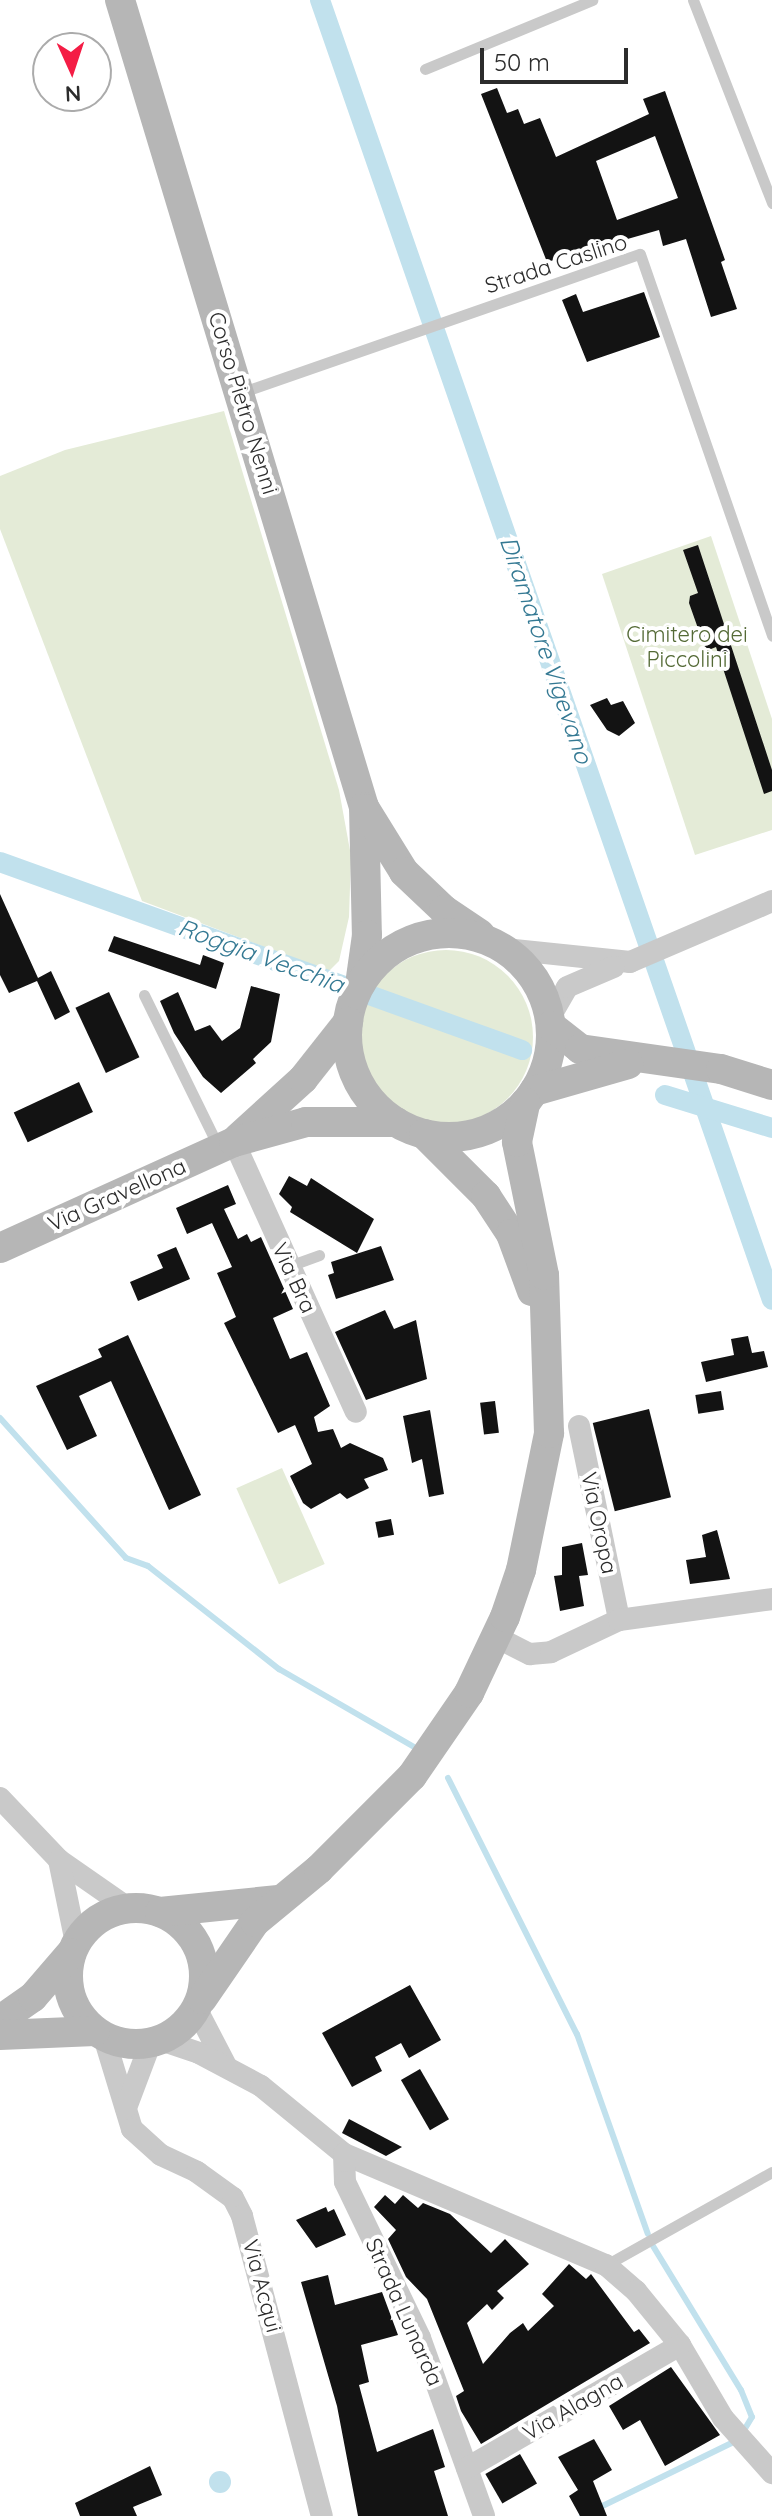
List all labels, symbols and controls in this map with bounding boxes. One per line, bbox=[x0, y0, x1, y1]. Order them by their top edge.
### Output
north arrow bbox=[32, 32, 112, 112]
scale bar bbox=[484, 32, 632, 82]
text: 50 m bbox=[494, 47, 550, 77]
text: N bbox=[64, 80, 82, 108]
street label: Strada Caslino bbox=[482, 229, 630, 299]
street label: Corso Pietro Nenni bbox=[203, 309, 283, 497]
water label: Diramatore Vigevano bbox=[494, 533, 598, 767]
park label: Cimitero dei Piccolini bbox=[626, 621, 748, 672]
water label: Roggia Vecchia bbox=[174, 913, 348, 999]
street label: Via Gravellona bbox=[44, 1153, 190, 1237]
street label: Via Bra bbox=[266, 1239, 322, 1317]
street label: Via Oropa bbox=[575, 1470, 623, 1576]
street label: Strada Lunarda bbox=[360, 2234, 448, 2390]
street label: Via Acqui bbox=[237, 2237, 287, 2335]
street label: Via Alagna bbox=[518, 2368, 628, 2446]

